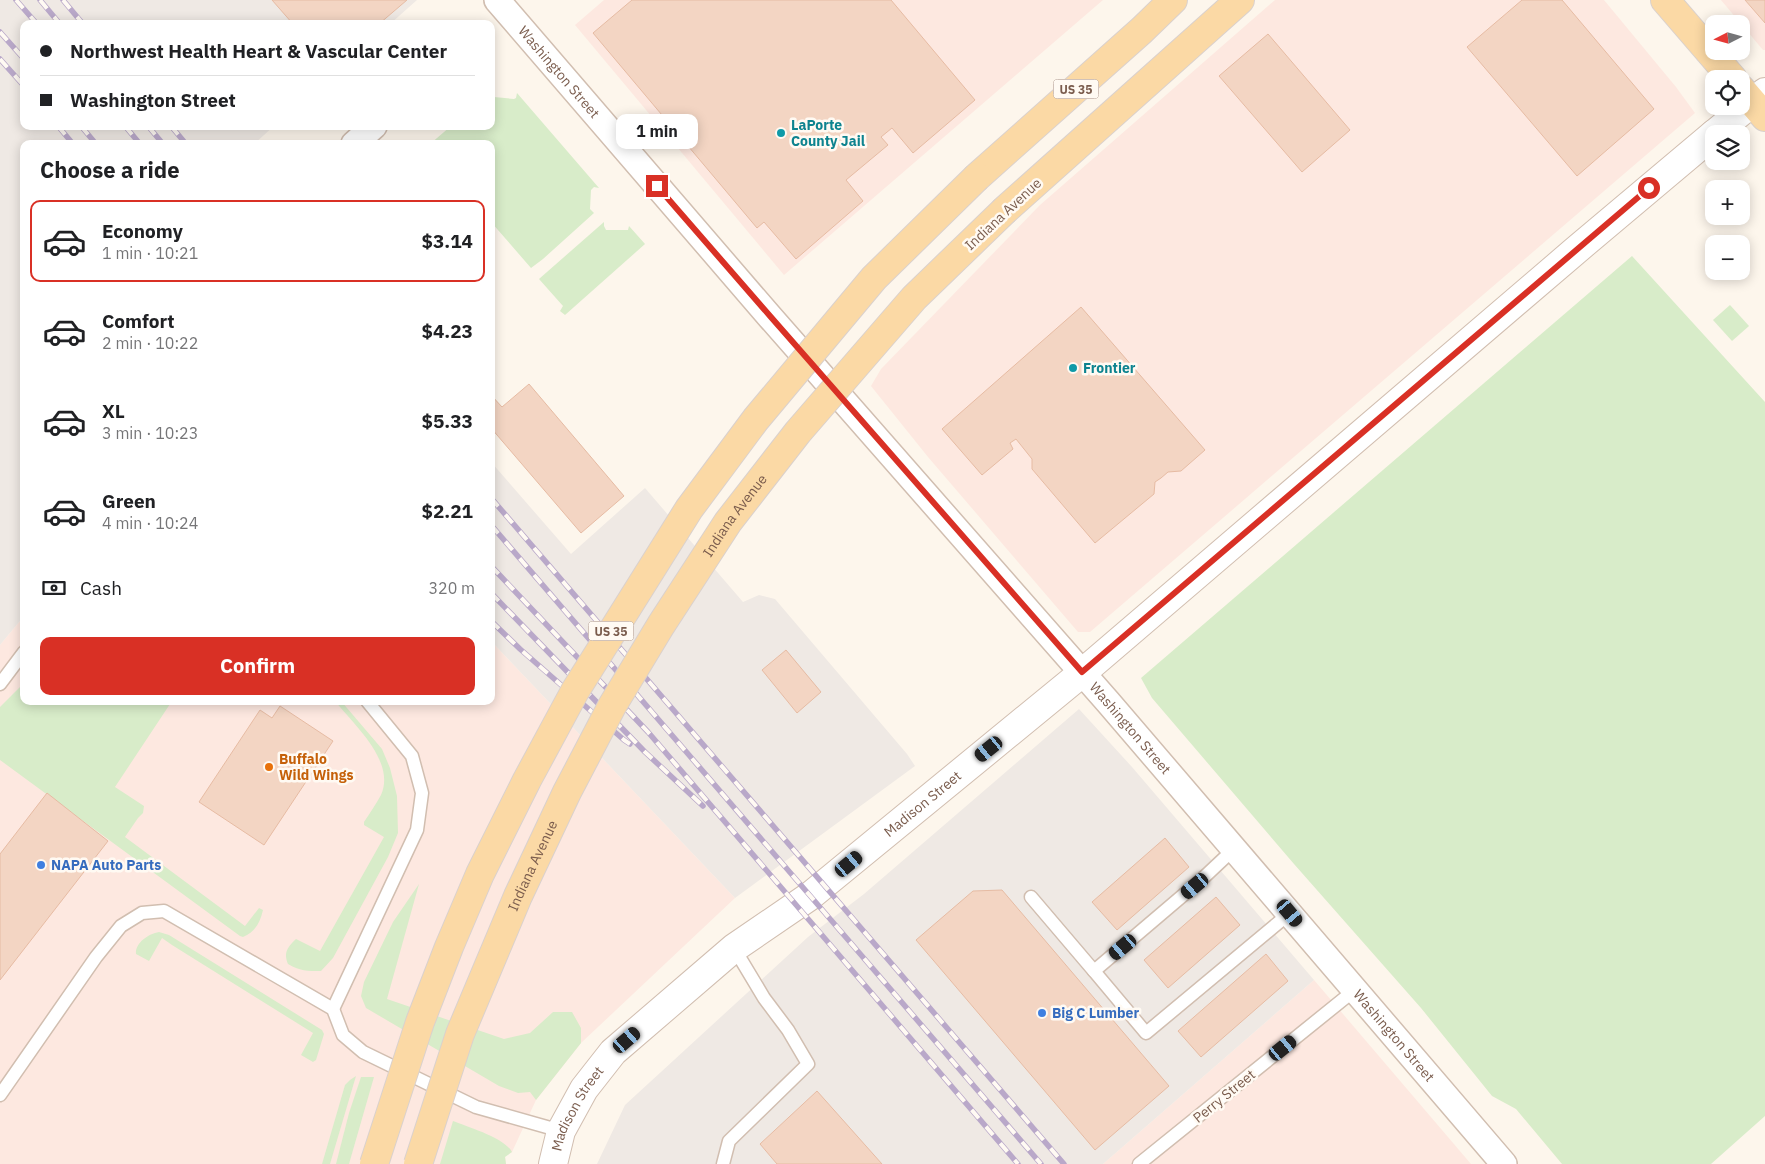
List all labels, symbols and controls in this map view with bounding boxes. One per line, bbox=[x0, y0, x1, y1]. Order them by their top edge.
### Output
north arrow bbox=[1705, 15, 1750, 60]
map controls bbox=[1705, 15, 1750, 280]
street label: Washington Street bbox=[514, 22, 604, 122]
text: Northwest Health Heart & Vascular Center bbox=[70, 39, 447, 63]
button: locate bbox=[1705, 70, 1750, 115]
road number: US 35 bbox=[1054, 80, 1098, 98]
text: Washington Street bbox=[70, 88, 236, 112]
callout: 1 min bbox=[616, 114, 698, 148]
place label: LaPorte County Jail bbox=[791, 116, 865, 150]
text: 1 min bbox=[636, 121, 678, 141]
button: layers bbox=[1705, 125, 1750, 170]
marker: LaPorte County Jail bbox=[775, 127, 787, 139]
text: Choose a ride bbox=[40, 155, 180, 184]
street label: Indiana Avenue bbox=[961, 174, 1045, 254]
route end bbox=[646, 175, 668, 197]
route start bbox=[1638, 177, 1660, 199]
button: + bbox=[1705, 180, 1750, 225]
icon: car bbox=[42, 219, 87, 264]
text: Economy bbox=[102, 219, 183, 243]
text: $3.14 bbox=[421, 229, 473, 253]
button: − bbox=[1705, 235, 1750, 280]
text: 1 min · 10:21 bbox=[102, 243, 198, 263]
icon: car bbox=[42, 309, 87, 354]
text: Comfort bbox=[102, 309, 175, 333]
text: $4.23 bbox=[421, 319, 473, 343]
text: 2 min · 10:22 bbox=[102, 333, 198, 353]
place label: Frontier bbox=[1083, 359, 1136, 377]
marker: Frontier bbox=[1067, 362, 1079, 374]
icon: car bbox=[42, 399, 87, 444]
text: XL bbox=[102, 399, 125, 423]
text: $5.33 bbox=[421, 409, 473, 433]
text: 3 min · 10:23 bbox=[102, 423, 198, 443]
street label: Indiana Avenue bbox=[699, 470, 771, 560]
icon: car bbox=[42, 489, 87, 534]
text: Green bbox=[102, 489, 156, 513]
text: $2.21 bbox=[421, 499, 473, 523]
text: 4 min · 10:24 bbox=[102, 513, 198, 533]
icon: cash bbox=[40, 574, 68, 602]
text: Cash bbox=[80, 576, 122, 600]
text: 320 m bbox=[428, 578, 475, 598]
road number: US 35 bbox=[588, 622, 634, 640]
button: Confirm bbox=[40, 637, 475, 695]
street label: Washington Street bbox=[1086, 678, 1175, 778]
car bbox=[972, 734, 1005, 764]
place label: Buffalo Wild Wings bbox=[279, 750, 353, 784]
marker: Buffalo Wild Wings bbox=[263, 761, 275, 773]
street label: Madison Street bbox=[880, 767, 965, 841]
street label: Indiana Avenue bbox=[504, 817, 562, 914]
car bbox=[832, 849, 865, 879]
place label: NAPA Auto Parts bbox=[51, 856, 161, 874]
marker: NAPA Auto Parts bbox=[35, 859, 47, 871]
car bbox=[1178, 871, 1211, 901]
car bbox=[1274, 897, 1305, 929]
car bbox=[1106, 932, 1139, 962]
street label: Washington Street bbox=[1349, 986, 1439, 1085]
place label: Big C Lumber bbox=[1052, 1004, 1139, 1022]
marker: Big C Lumber bbox=[1036, 1007, 1048, 1019]
car bbox=[610, 1024, 643, 1056]
car bbox=[1266, 1033, 1299, 1063]
street label: Madison Street bbox=[547, 1062, 608, 1153]
street label: Perry Street bbox=[1189, 1065, 1259, 1127]

